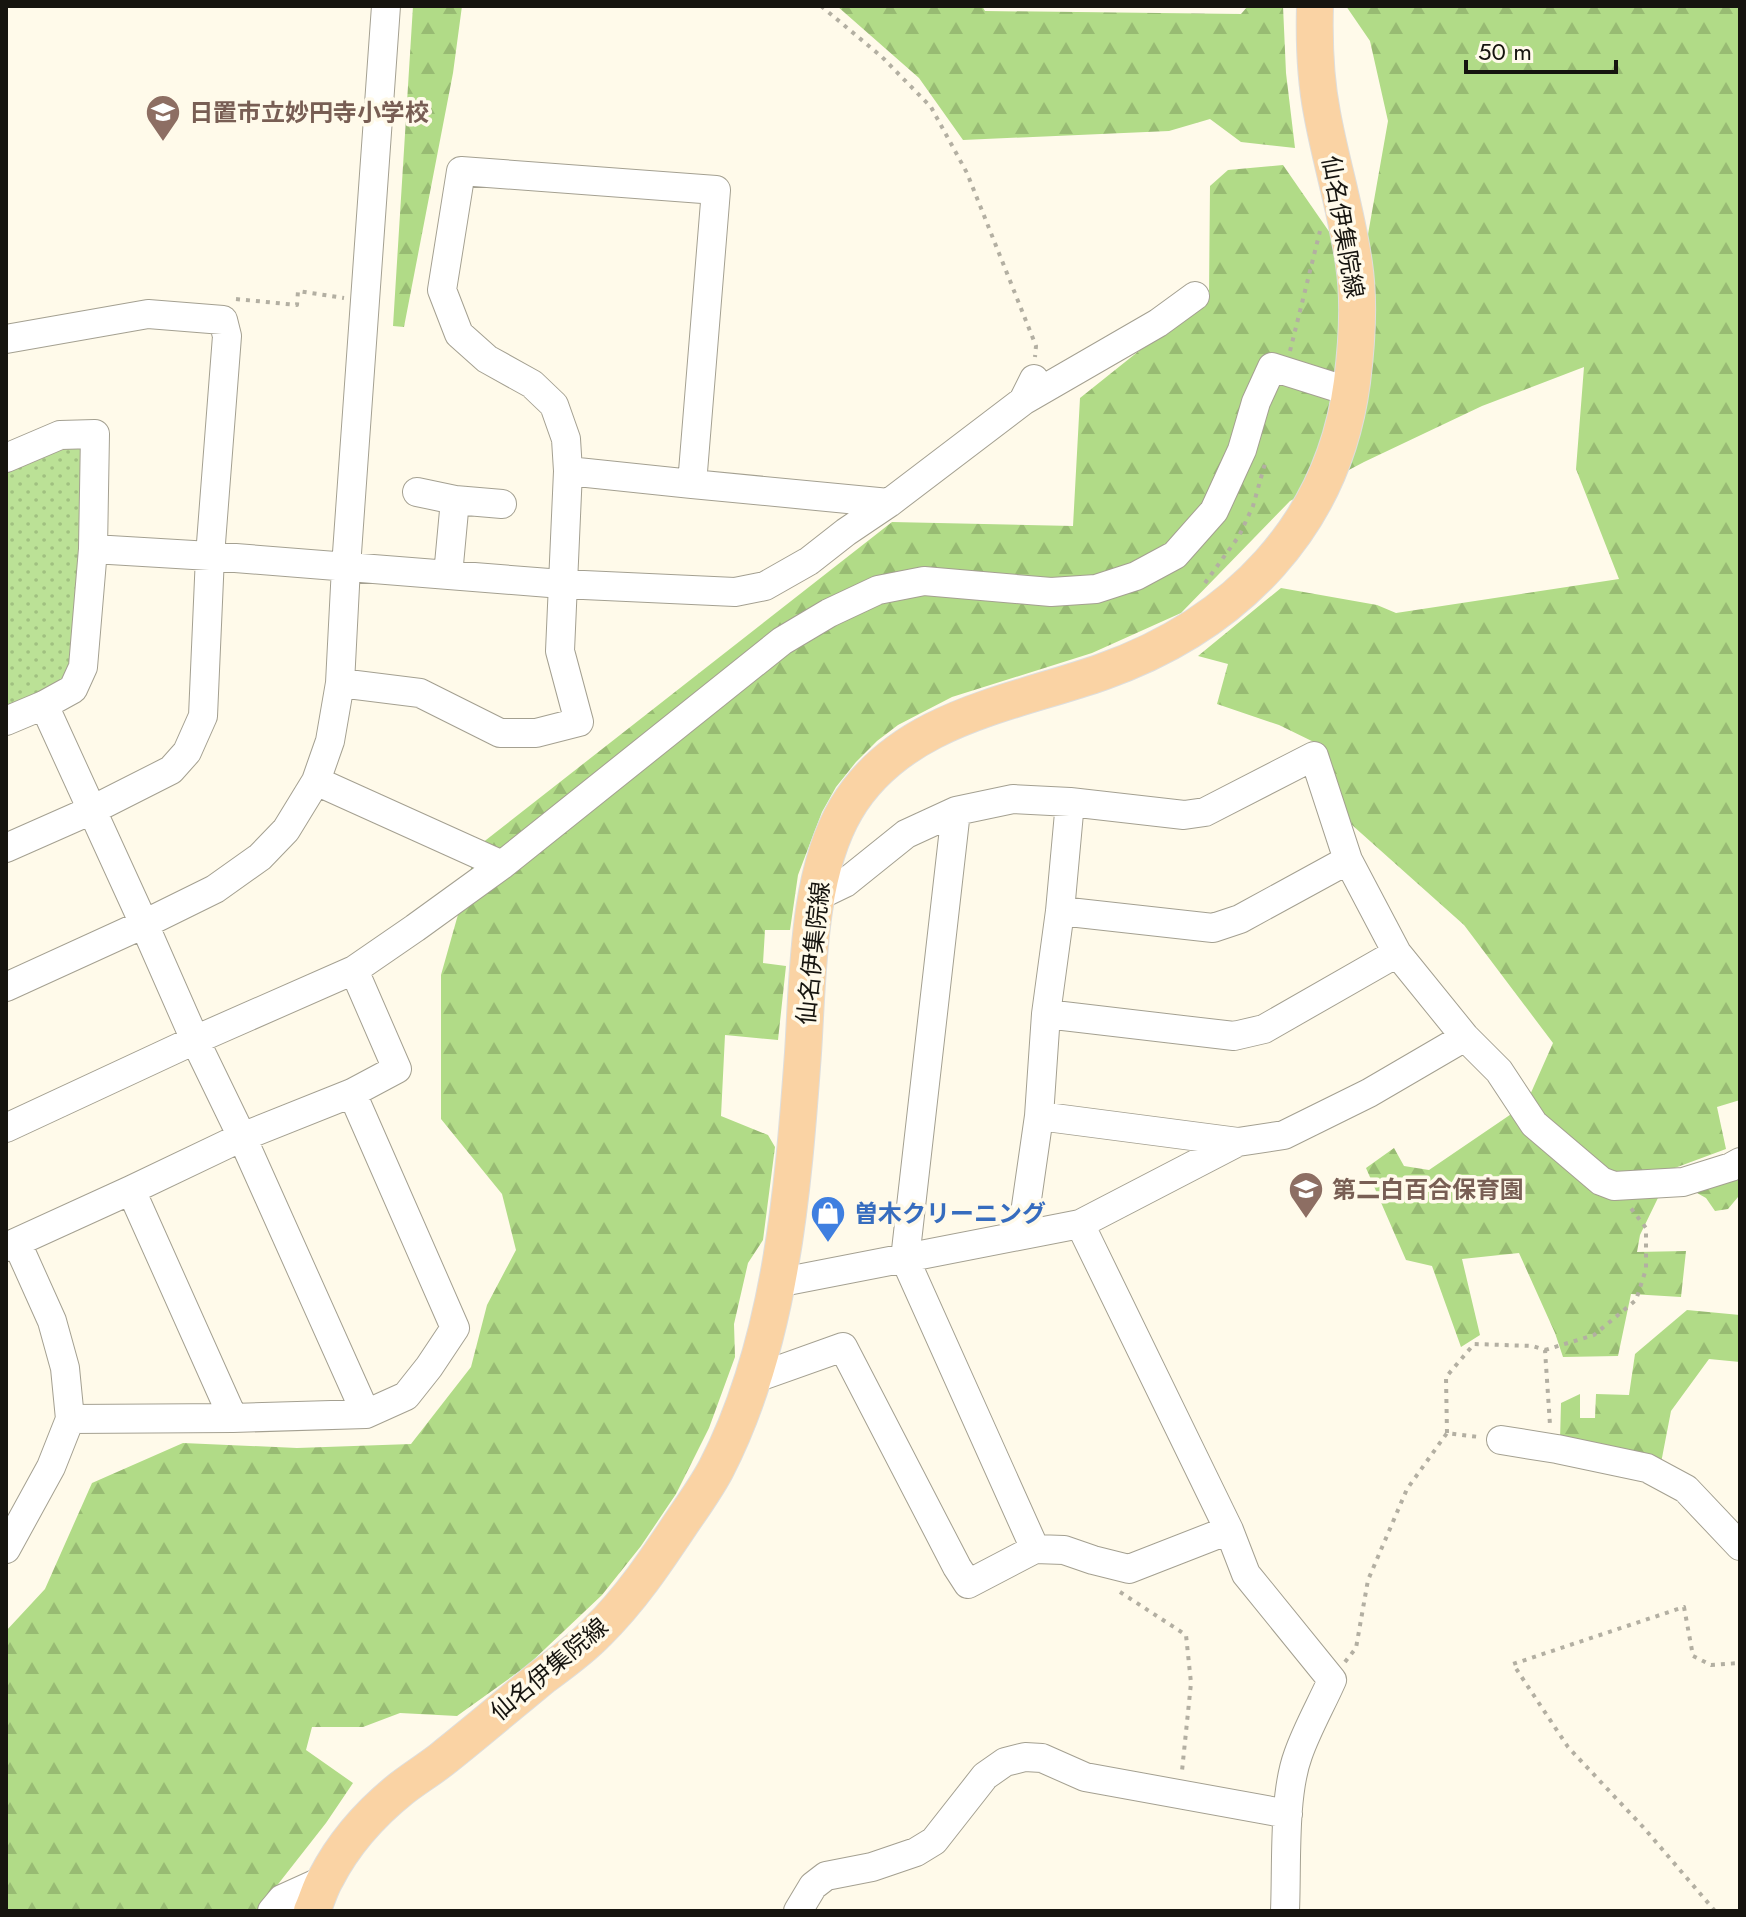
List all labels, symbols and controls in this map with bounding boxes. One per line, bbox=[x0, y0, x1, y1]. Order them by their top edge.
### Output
scale bar bbox=[1466, 24, 1616, 74]
text: 50 m bbox=[1478, 34, 1532, 69]
school or university icon: 日置市立妙円寺小学校 bbox=[144, 93, 182, 143]
place label: 日置市立妙円寺小学校 bbox=[189, 95, 429, 130]
street label: 仙名伊集院線 bbox=[1313, 153, 1373, 301]
street label: 仙名伊集院線 bbox=[788, 880, 838, 1026]
school or university icon: 第二白百合保育園 bbox=[1287, 1170, 1325, 1220]
place label: 第二白百合保育園 bbox=[1332, 1172, 1524, 1207]
shop icon: 曽木クリーニング bbox=[809, 1194, 847, 1244]
place label: 曽木クリーニング bbox=[854, 1196, 1046, 1231]
street label: 仙名伊集院線 bbox=[483, 1609, 615, 1729]

